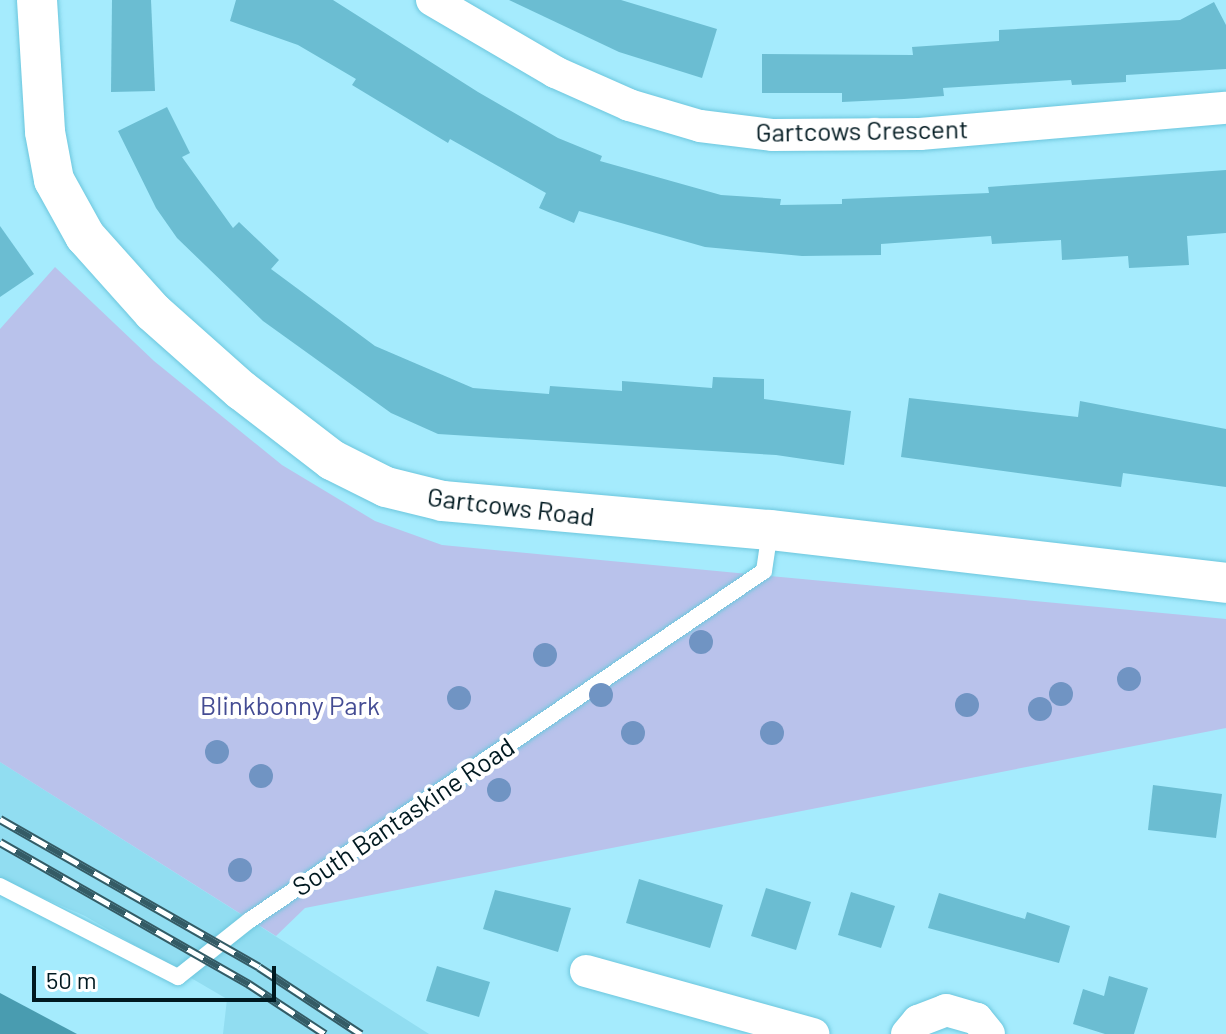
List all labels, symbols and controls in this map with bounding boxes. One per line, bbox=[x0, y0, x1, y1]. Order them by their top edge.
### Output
street label: Gartcows Crescent bbox=[755, 113, 969, 147]
street label: Gartcows Road bbox=[426, 480, 596, 532]
park label: Blinkbonny Park bbox=[200, 689, 380, 721]
street label: South Bantaskine Road bbox=[286, 730, 520, 902]
scale bar bbox=[36, 950, 280, 1000]
text: 50 m bbox=[46, 965, 97, 994]

